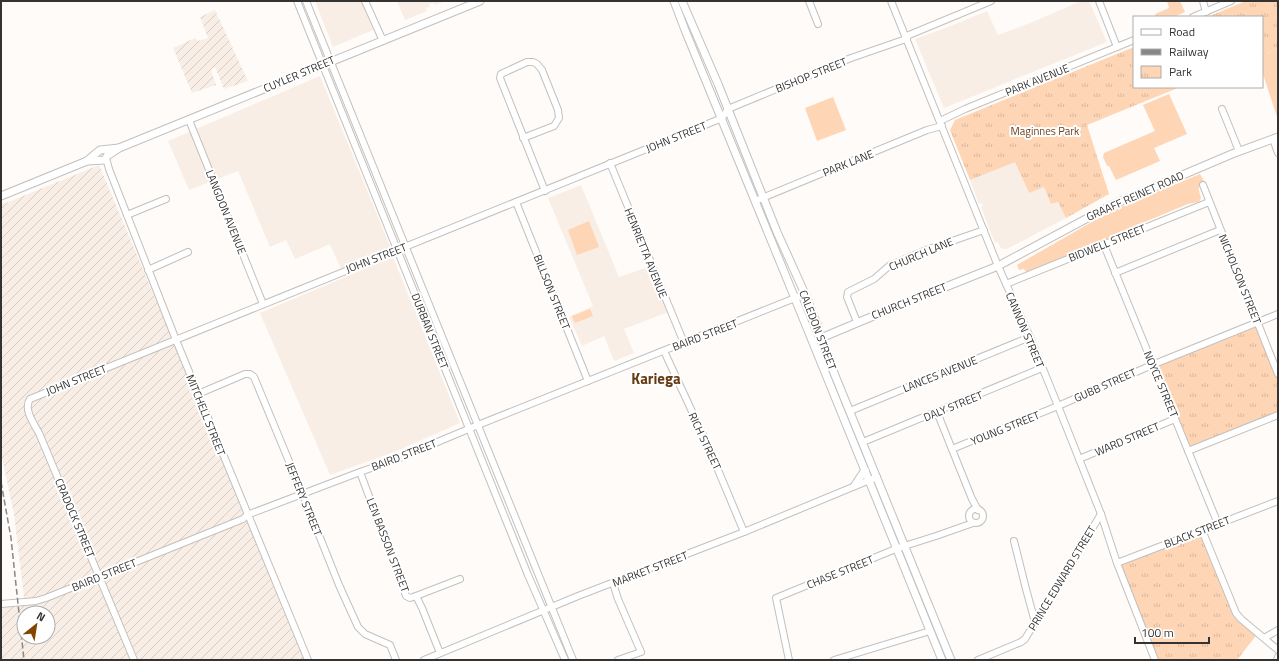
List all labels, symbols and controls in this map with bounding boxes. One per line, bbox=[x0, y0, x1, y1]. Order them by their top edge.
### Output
legend bbox=[1133, 16, 1263, 88]
text: Road bbox=[1169, 22, 1195, 41]
text: Railway bbox=[1169, 42, 1209, 61]
street label: CUYLER STREET bbox=[261, 52, 337, 96]
street label: BISHOP STREET bbox=[773, 53, 849, 97]
street label: PARK AVENUE bbox=[1003, 60, 1071, 100]
text: Park bbox=[1169, 62, 1192, 81]
street label: JOHN STREET bbox=[643, 117, 709, 156]
park label: Maginnes Park bbox=[1011, 123, 1080, 139]
street label: PARK LANE bbox=[820, 146, 876, 180]
street label: LANGDON AVENUE bbox=[202, 167, 250, 257]
street label: GRAAFF REINET ROAD bbox=[1084, 167, 1186, 225]
street label: HENRIETTA AVENUE bbox=[621, 206, 671, 300]
street label: BIDWELL STREET bbox=[1066, 220, 1148, 266]
street label: NICHOLSON STREET bbox=[1215, 232, 1265, 327]
street label: CHURCH LANE bbox=[886, 233, 956, 275]
street label: JOHN STREET bbox=[343, 239, 409, 277]
street label: BILLSON STREET bbox=[530, 252, 574, 332]
street label: CHURCH STREET bbox=[869, 279, 949, 323]
street label: CALEDON STREET bbox=[795, 288, 841, 373]
street label: CANNON STREET bbox=[1002, 290, 1048, 371]
street label: DURBAN STREET bbox=[408, 291, 453, 372]
street label: BAIRD STREET bbox=[670, 315, 740, 355]
street label: NOYCE STREET bbox=[1140, 348, 1182, 420]
street label: LANCES AVENUE bbox=[900, 352, 980, 396]
street label: JOHN STREET bbox=[43, 360, 109, 399]
street label: GUBB STREET bbox=[1071, 364, 1139, 406]
district label: Kariega bbox=[631, 367, 681, 390]
street label: MITCHELL STREET bbox=[182, 372, 230, 458]
street label: DALY STREET bbox=[921, 387, 985, 425]
street label: YOUNG STREET bbox=[968, 407, 1042, 449]
street label: RICH STREET bbox=[685, 410, 725, 473]
street label: WARD STREET bbox=[1092, 418, 1162, 460]
street label: BAIRD STREET bbox=[369, 435, 439, 475]
street label: JEFFERY STREET bbox=[282, 460, 326, 538]
street label: CRADOCK STREET bbox=[51, 476, 99, 560]
street label: LEN BASSON STREET bbox=[363, 496, 413, 595]
street label: BLACK STREET bbox=[1162, 512, 1233, 552]
street label: PRINCE EDWARD STREET bbox=[1024, 522, 1100, 634]
street label: MARKET STREET bbox=[610, 547, 690, 591]
street label: CHASE STREET bbox=[804, 551, 876, 593]
street label: BAIRD STREET bbox=[69, 555, 139, 595]
north arrow bbox=[16, 605, 56, 645]
text: N bbox=[34, 608, 48, 625]
scale bar bbox=[1135, 619, 1209, 645]
text: 100 m bbox=[1141, 623, 1174, 642]

